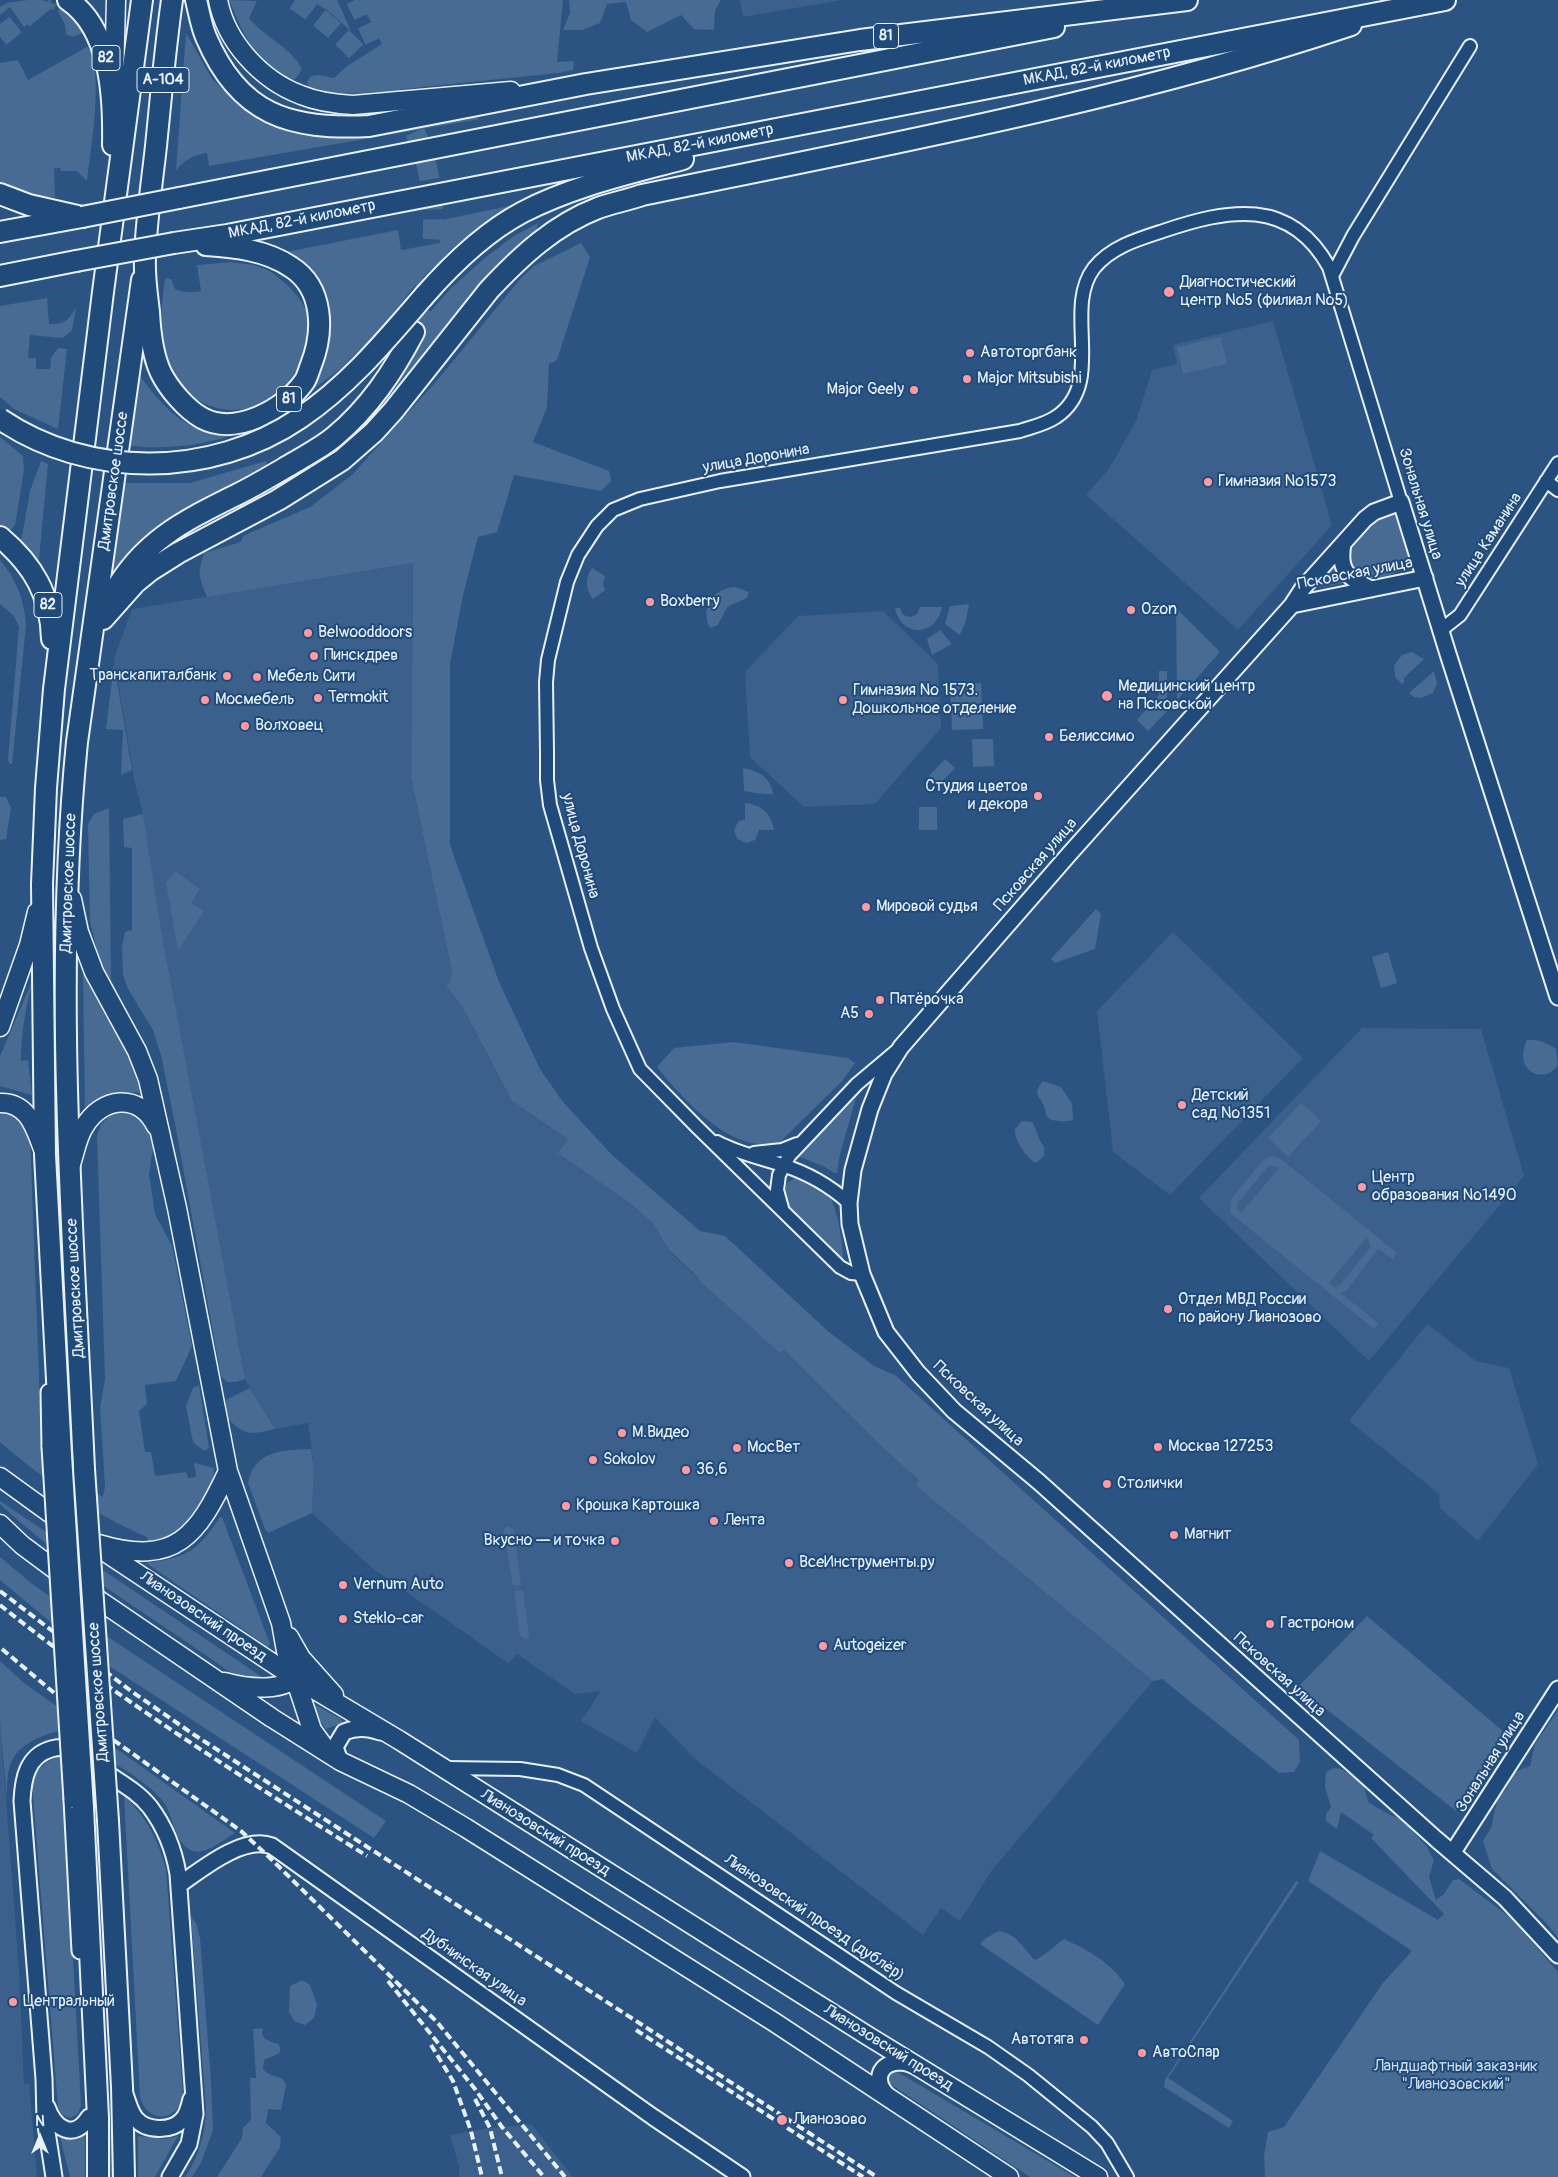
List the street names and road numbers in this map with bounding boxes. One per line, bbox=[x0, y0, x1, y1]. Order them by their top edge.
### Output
road number: 81 bbox=[874, 24, 898, 48]
street label: МКАД, 82-й километр bbox=[1022, 43, 1172, 91]
road number: 82 bbox=[92, 46, 120, 70]
road number: А-104 bbox=[137, 68, 189, 92]
street label: МКАД, 82-й километр bbox=[625, 120, 775, 168]
street label: МКАД, 82-й километр bbox=[227, 196, 377, 244]
road number: 81 bbox=[276, 386, 302, 412]
street label: Дмитровское шоссе bbox=[95, 410, 133, 552]
street label: улица Доронина bbox=[701, 440, 811, 478]
street label: Зональная улица bbox=[1394, 446, 1446, 562]
street label: улица Каманина bbox=[1451, 489, 1527, 591]
street label: Псковская улица bbox=[1296, 553, 1414, 595]
road number: 82 bbox=[34, 592, 62, 618]
street label: улица Доронина bbox=[557, 791, 603, 901]
street label: Дмитровское шоссе bbox=[57, 813, 81, 953]
street label: Псковская улица bbox=[990, 815, 1082, 915]
street label: Дмитровское шоссе bbox=[63, 1218, 89, 1358]
street label: Псковская улица bbox=[929, 1357, 1027, 1451]
street label: Лианозовский проезд bbox=[136, 1567, 270, 1667]
street label: Дмитровское шоссе bbox=[85, 1622, 113, 1762]
street label: Псковская улица bbox=[1229, 1629, 1329, 1721]
street label: Зональная улица bbox=[1452, 1708, 1530, 1816]
street label: Лианозовский проезд bbox=[477, 1785, 613, 1881]
street label: Лианозовский проезд (дублёр) bbox=[720, 1850, 908, 1986]
street label: Дубнинская улица bbox=[418, 1925, 530, 2011]
street label: Лианозовский проезд bbox=[820, 2000, 956, 2096]

